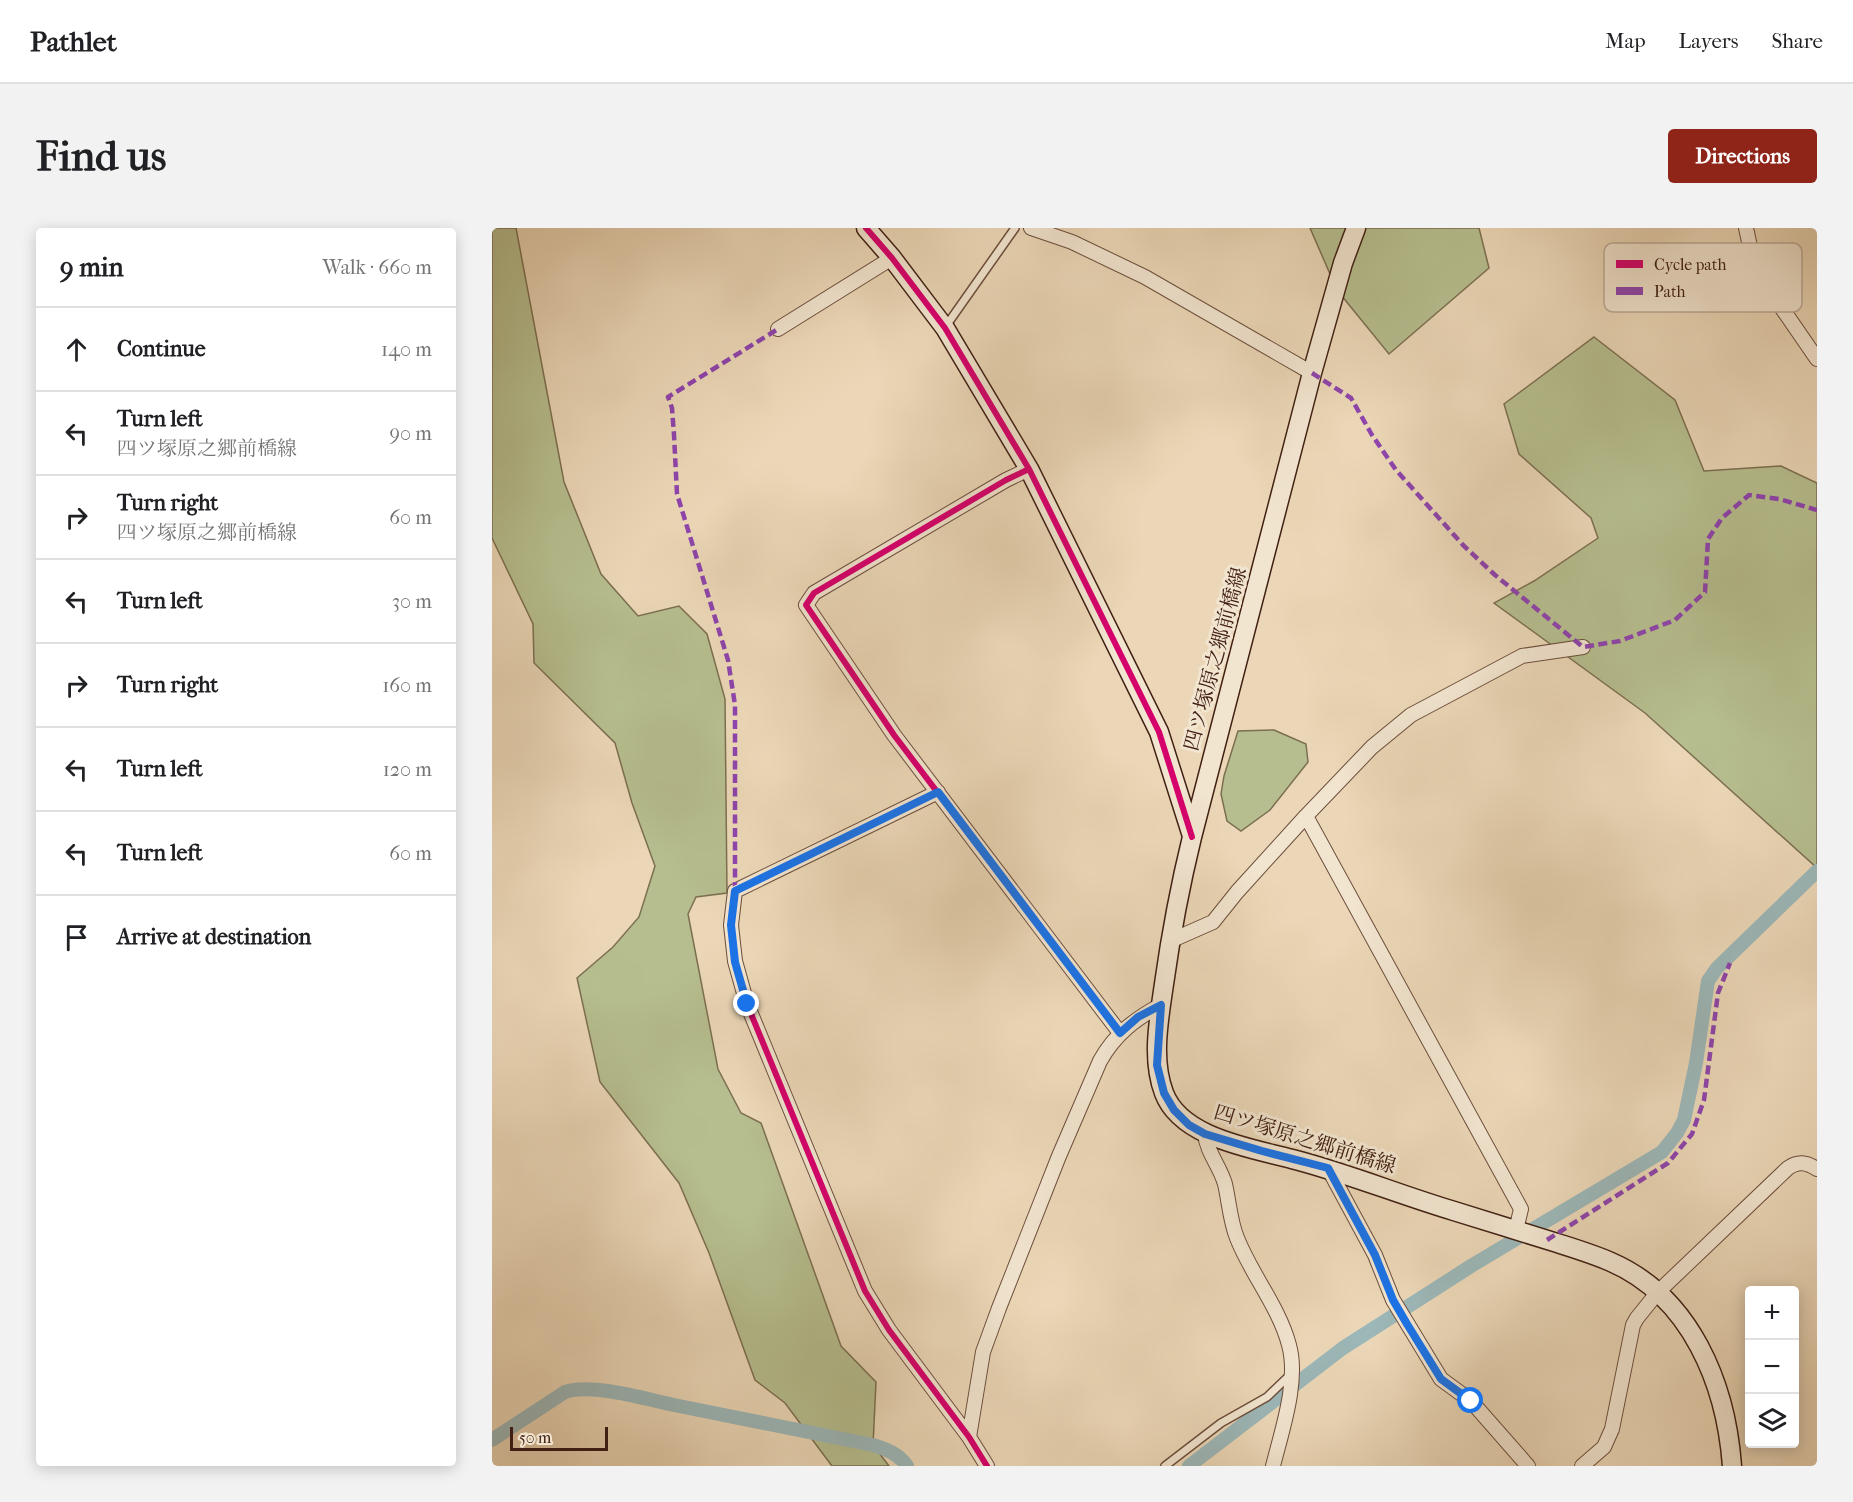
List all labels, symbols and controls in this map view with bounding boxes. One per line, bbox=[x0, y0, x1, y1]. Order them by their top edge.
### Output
text: Pathlet bbox=[30, 25, 117, 58]
text: Map bbox=[1605, 29, 1646, 53]
text: Layers bbox=[1679, 29, 1738, 53]
text: Share bbox=[1771, 29, 1823, 53]
button: Directions bbox=[1668, 129, 1817, 183]
text: Find us bbox=[36, 132, 166, 181]
legend bbox=[1604, 243, 1802, 312]
text: 9 min bbox=[60, 252, 124, 283]
text: Cycle path bbox=[1654, 255, 1726, 274]
text: Walk · 660 m bbox=[322, 256, 432, 279]
text: Path bbox=[1654, 282, 1686, 301]
icon: ahead bbox=[60, 333, 93, 366]
text: Continue bbox=[117, 336, 206, 362]
text: 140 m bbox=[381, 338, 432, 361]
text: Turn left bbox=[117, 406, 203, 432]
icon: left bbox=[60, 417, 93, 450]
text: 90 m bbox=[390, 422, 432, 445]
text: 四ツ塚原之郷前橋線 bbox=[117, 437, 297, 460]
text: Turn right bbox=[117, 490, 218, 516]
icon: right bbox=[60, 501, 93, 534]
text: 60 m bbox=[389, 506, 432, 529]
text: 四ツ塚原之郷前橋線 bbox=[117, 521, 297, 544]
street label: 四ツ塚原之郷前橋線 bbox=[1179, 565, 1251, 753]
icon: left bbox=[60, 585, 93, 618]
text: Turn left bbox=[117, 588, 203, 614]
text: 30 m bbox=[392, 590, 432, 613]
icon: right bbox=[60, 669, 93, 702]
text: Turn right bbox=[117, 672, 218, 698]
text: 160 m bbox=[382, 674, 432, 697]
icon: left bbox=[60, 753, 93, 786]
text: Turn left bbox=[117, 756, 203, 782]
text: 120 m bbox=[383, 758, 432, 781]
icon: left bbox=[60, 837, 93, 870]
text: Turn left bbox=[117, 840, 203, 866]
text: 60 m bbox=[389, 842, 432, 865]
icon: arrive bbox=[60, 921, 93, 954]
text: Arrive at destination bbox=[117, 924, 311, 950]
route end bbox=[733, 990, 759, 1016]
street label: 四ツ塚原之郷前橋線 bbox=[1211, 1100, 1399, 1178]
map controls bbox=[1745, 1286, 1799, 1448]
button: + bbox=[1745, 1286, 1799, 1340]
button: − bbox=[1745, 1340, 1799, 1394]
route start bbox=[1457, 1387, 1483, 1413]
button: layers bbox=[1745, 1394, 1799, 1448]
scale bar bbox=[510, 1424, 608, 1452]
text: 50 m bbox=[519, 1428, 551, 1447]

